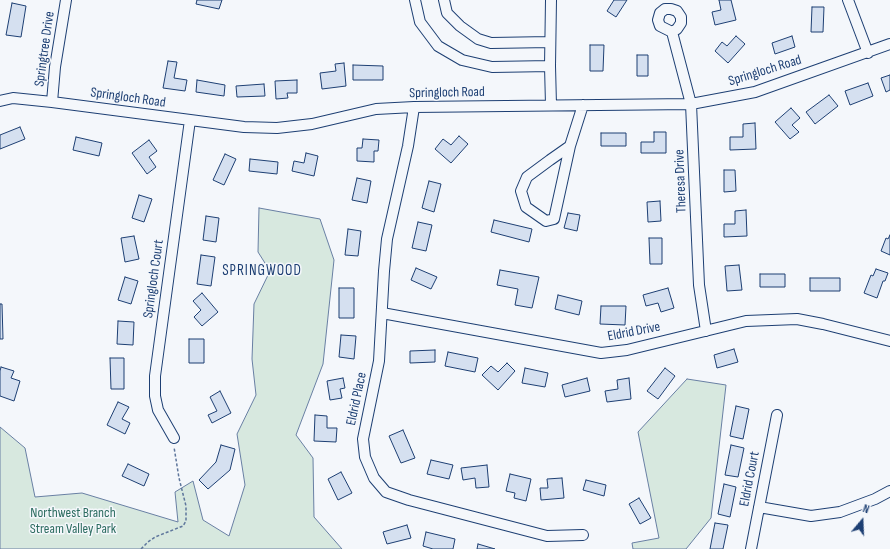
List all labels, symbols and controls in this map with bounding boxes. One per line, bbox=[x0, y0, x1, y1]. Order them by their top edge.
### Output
street label: Springtree Drive bbox=[31, 10, 59, 88]
street label: Springloch Road bbox=[726, 52, 804, 90]
street label: Springloch Road bbox=[89, 84, 167, 112]
street label: Springloch Road bbox=[409, 84, 485, 102]
street label: Theresa Drive bbox=[671, 149, 691, 213]
street label: Springloch Court bbox=[140, 239, 168, 319]
district label: SPRINGWOOD bbox=[222, 262, 302, 280]
street label: Eldrid Drive bbox=[606, 319, 662, 345]
street label: Eldrid Place bbox=[343, 371, 371, 427]
street label: Eldrid Court bbox=[736, 450, 764, 508]
north arrow bbox=[842, 501, 882, 541]
text: N bbox=[861, 502, 871, 516]
park label: Northwest Branch Stream Valley Park bbox=[30, 505, 116, 538]

